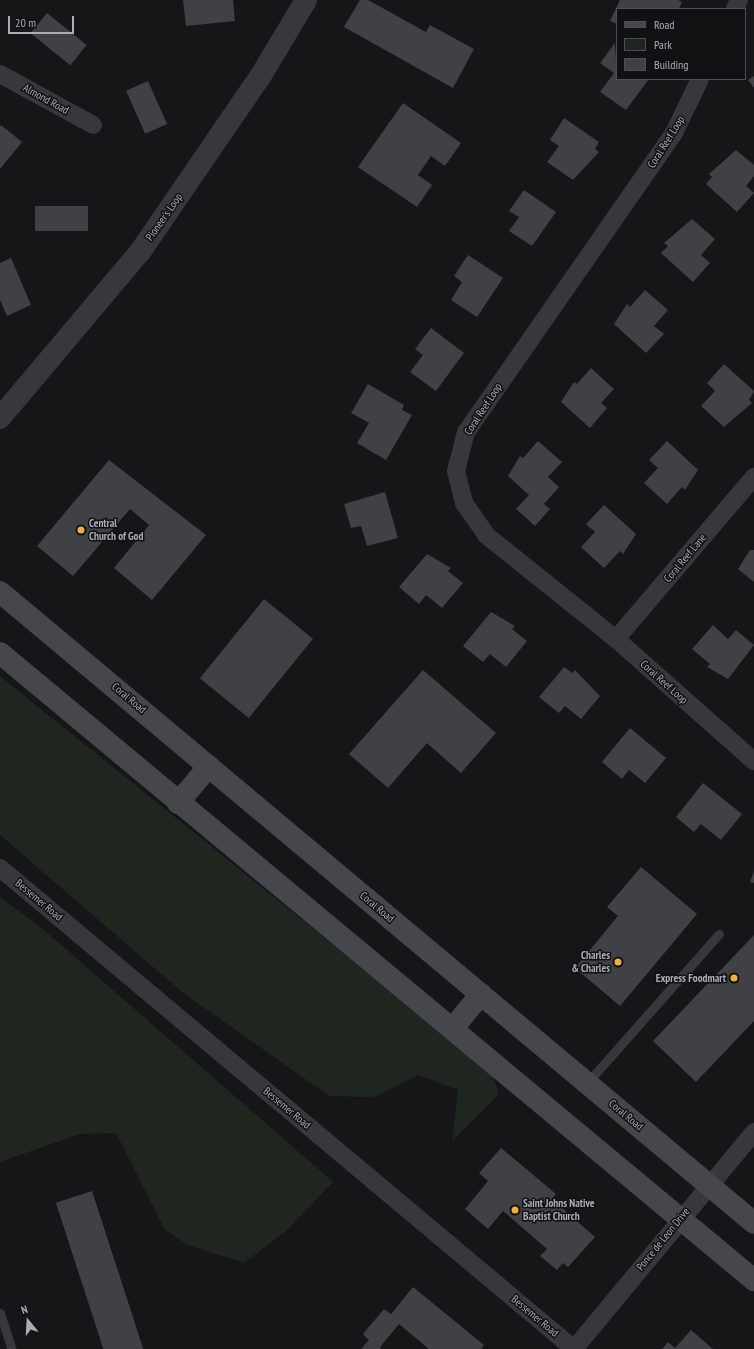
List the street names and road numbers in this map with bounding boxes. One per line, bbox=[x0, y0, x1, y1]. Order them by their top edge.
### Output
street label: Almond Road bbox=[21, 81, 71, 117]
street label: Coral Reef Loop bbox=[645, 113, 687, 171]
street label: Pioneer's Loop bbox=[143, 191, 185, 243]
street label: Coral Reef Loop bbox=[461, 381, 505, 437]
street label: Coral Reef Lane bbox=[661, 531, 709, 585]
street label: Coral Reef Loop bbox=[638, 657, 690, 707]
street label: Coral Road bbox=[109, 680, 149, 716]
street label: Bessemer Road bbox=[13, 876, 65, 924]
street label: Coral Road bbox=[357, 889, 397, 925]
street label: Bessemer Road bbox=[261, 1084, 313, 1132]
street label: Coral Road bbox=[606, 1097, 646, 1133]
street label: Ponce de Leon Drive bbox=[634, 1205, 692, 1273]
street label: Bessemer Road bbox=[509, 1292, 561, 1340]

